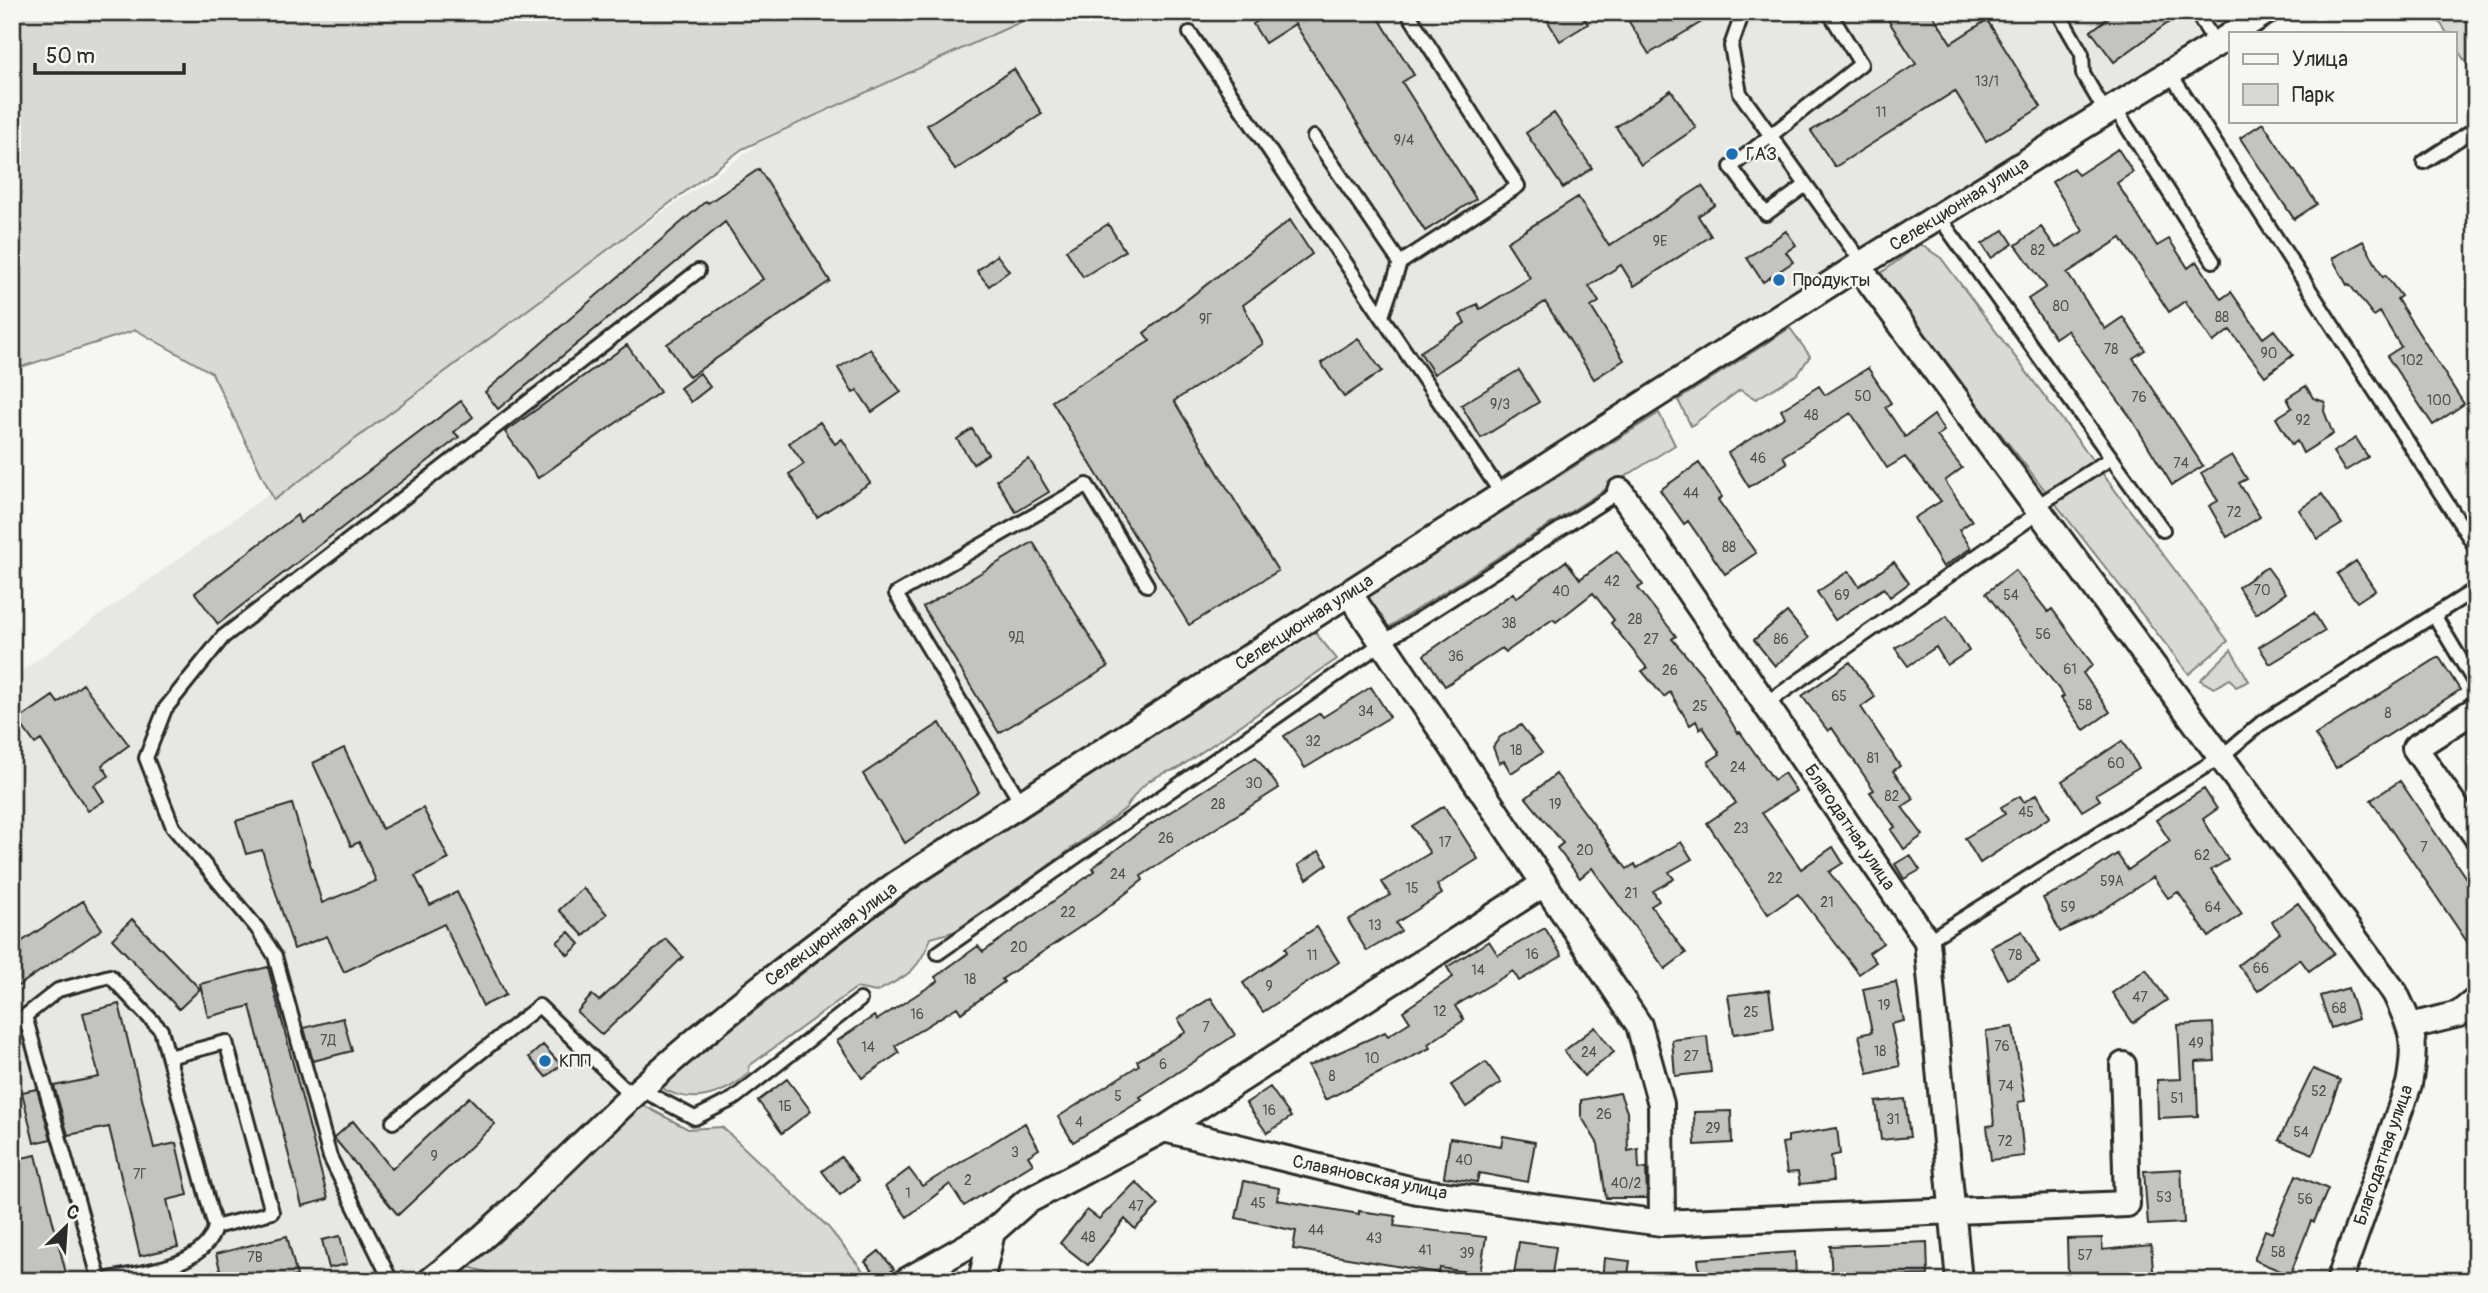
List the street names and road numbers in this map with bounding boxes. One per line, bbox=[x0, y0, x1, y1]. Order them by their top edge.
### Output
street label: Селекционная улица bbox=[1885, 152, 2033, 257]
street label: Селекционная улица bbox=[1231, 569, 1378, 676]
street label: Благодатная улица bbox=[1799, 760, 1900, 895]
street label: Селекционная улица bbox=[760, 877, 902, 992]
street label: Благодатная улица bbox=[2349, 1082, 2418, 1228]
street label: Славяновская улица bbox=[1290, 1150, 1449, 1205]

